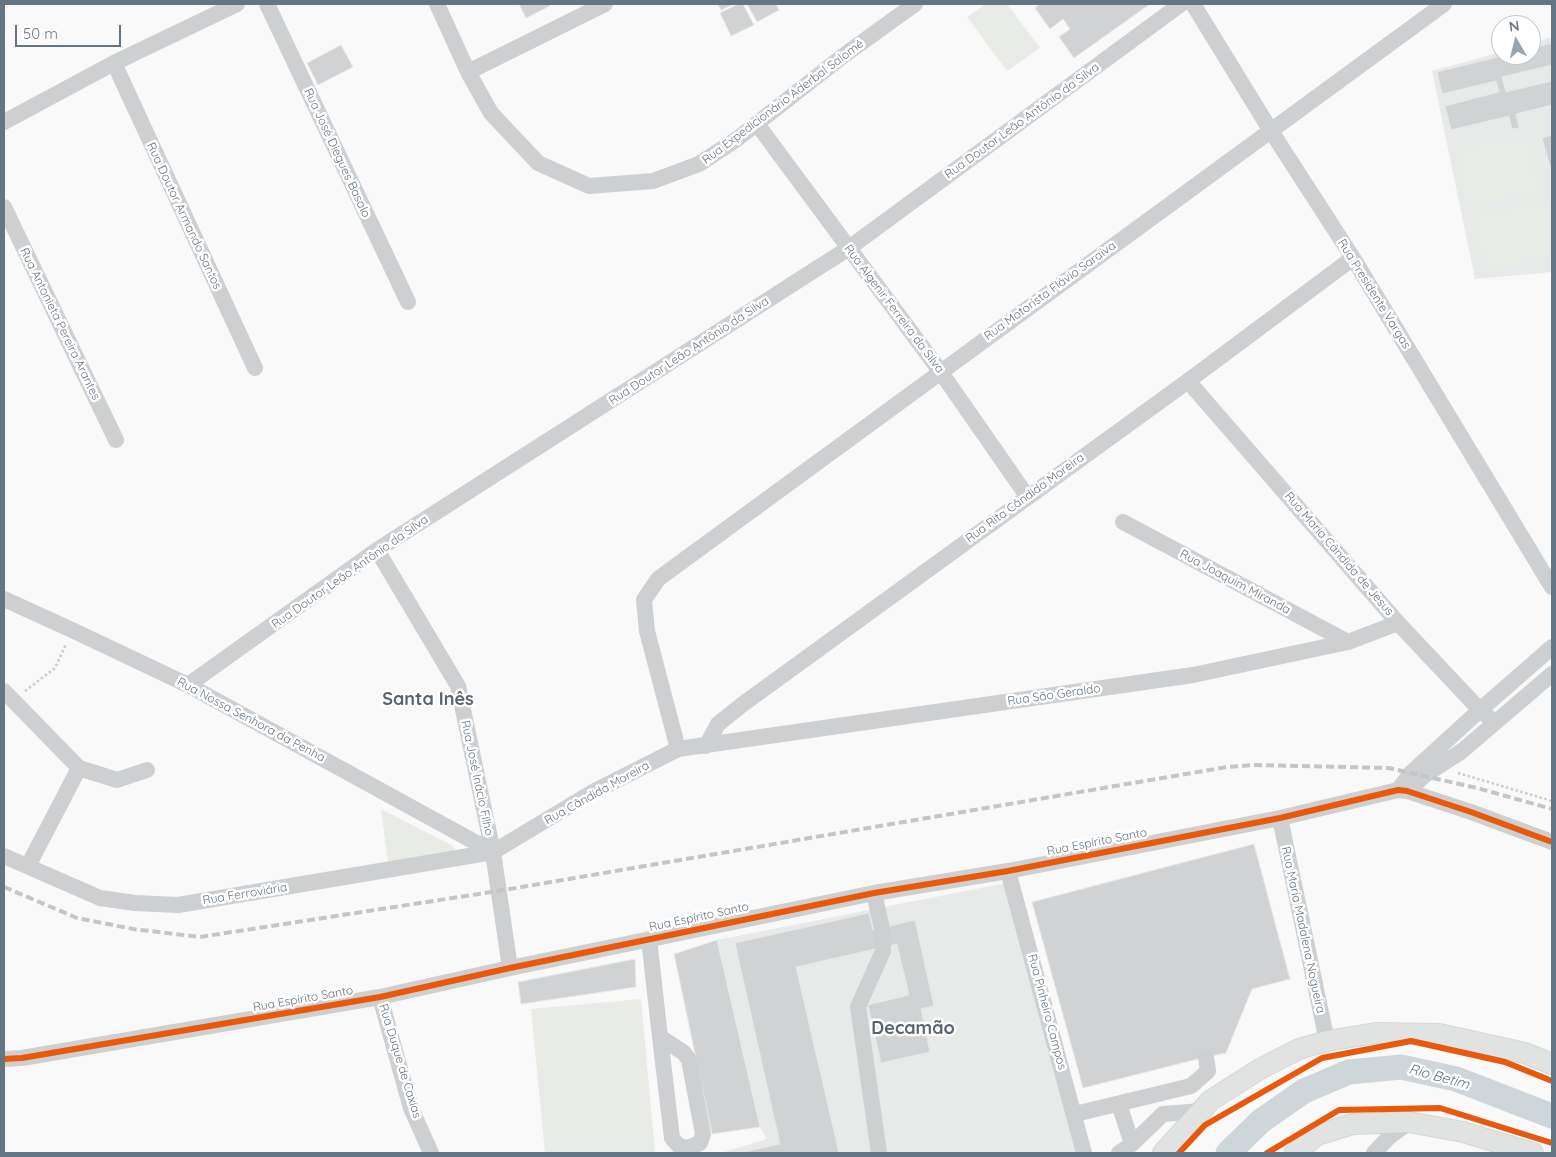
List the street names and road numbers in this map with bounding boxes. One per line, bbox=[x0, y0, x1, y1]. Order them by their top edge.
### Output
street label: Rua Expedicionário Aderbal Salomé bbox=[699, 37, 867, 167]
street label: Rua Doutor Leão Antônio da Silva bbox=[942, 60, 1102, 182]
street label: Rua José Diegues Basalo bbox=[301, 86, 373, 220]
street label: Rua Doutor Armando Santos bbox=[144, 140, 224, 292]
street label: Rua Presidente Vargas bbox=[1334, 236, 1414, 352]
street label: Rua Motorista Flávio Saraiva bbox=[981, 238, 1119, 344]
street label: Rua Algenir Ferreira da Silva bbox=[841, 242, 947, 376]
street label: Rua Antonieta Pereira Arantes bbox=[17, 246, 103, 402]
street label: Rua Doutor Leão Antônio da Silva bbox=[606, 294, 772, 408]
street label: Rua Rita Cândida Moreira bbox=[963, 450, 1087, 546]
street label: Rua Maria Cândida de Jesus bbox=[1281, 489, 1397, 619]
street label: Rua Doutor Leão Antônio da Silva bbox=[269, 512, 431, 632]
street label: Rua Joaquim Miranda bbox=[1177, 547, 1293, 617]
street label: Rua Nossa Senhora da Penha bbox=[175, 675, 327, 765]
street label: Rua São Geraldo bbox=[1007, 681, 1101, 709]
street label: Rua José Inácio Filho bbox=[458, 719, 496, 837]
street label: Rua Cândida Moreira bbox=[542, 758, 652, 828]
street label: Rua Espírito Santo bbox=[1046, 825, 1148, 859]
street label: Rua Maria Madalena Nogueira bbox=[1278, 845, 1328, 1015]
street label: Rua Ferroviária bbox=[202, 880, 288, 908]
street label: Rua Espírito Santo bbox=[648, 899, 750, 935]
street label: Rua Pinheiro Campos bbox=[1025, 953, 1069, 1071]
street label: Rua Espírito Santo bbox=[252, 983, 354, 1015]
street label: Rua Duque de Caxias bbox=[376, 1002, 424, 1120]

